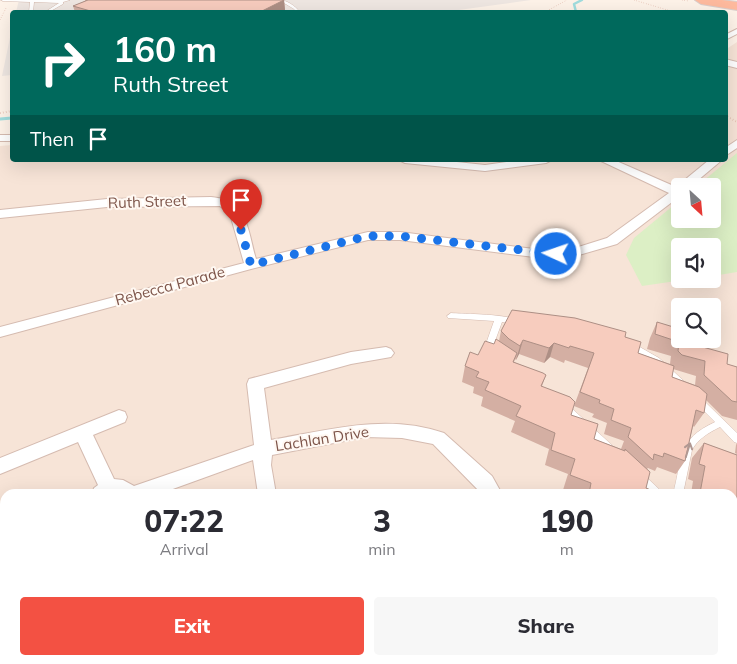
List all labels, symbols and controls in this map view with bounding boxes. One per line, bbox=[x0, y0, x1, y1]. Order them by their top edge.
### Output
text: 160 m bbox=[113, 27, 217, 71]
icon: right bbox=[30, 30, 95, 95]
text: Ruth Street bbox=[113, 70, 228, 98]
icon: arrive bbox=[84, 125, 112, 153]
text: Then bbox=[30, 127, 74, 151]
north arrow bbox=[671, 178, 721, 228]
map controls bbox=[671, 178, 721, 348]
pin bbox=[220, 179, 262, 230]
icon: arrive bbox=[227, 186, 255, 214]
street label: Ruth Street bbox=[107, 191, 187, 212]
position arrow bbox=[529, 227, 581, 279]
button: sound bbox=[671, 238, 721, 288]
street label: Rebecca Parade bbox=[113, 262, 227, 309]
button: search bbox=[671, 298, 721, 348]
street label: Lachlan Drive bbox=[274, 422, 370, 455]
one-way arrow bbox=[684, 442, 694, 458]
text: 07:22 bbox=[144, 502, 224, 540]
text: 3 bbox=[373, 502, 391, 540]
text: 190 bbox=[540, 502, 594, 540]
text: Arrival bbox=[160, 539, 209, 559]
text: min bbox=[368, 539, 396, 559]
text: m bbox=[560, 539, 574, 559]
button: Exit bbox=[20, 597, 364, 655]
button: Share bbox=[374, 597, 718, 655]

